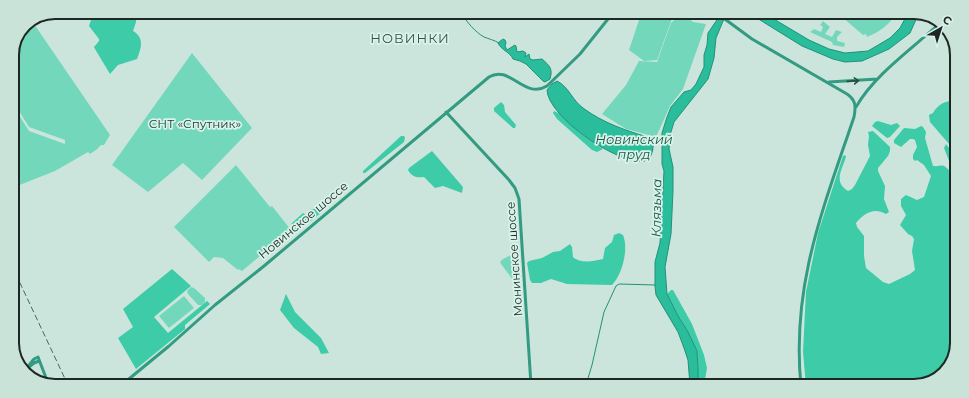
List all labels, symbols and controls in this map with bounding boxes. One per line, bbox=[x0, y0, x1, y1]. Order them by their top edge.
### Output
north arrow bbox=[921, 8, 961, 48]
text: С bbox=[940, 12, 955, 28]
district label: НОВИНКИ bbox=[370, 30, 450, 46]
one-way arrow bbox=[846, 77, 859, 84]
park label: СНТ «Спутник» bbox=[149, 116, 242, 131]
water label: Новинский пруд bbox=[595, 131, 673, 162]
street label: Новинское шоссе bbox=[255, 178, 351, 262]
water label: Клязьма bbox=[647, 179, 665, 237]
street label: Монинское шоссе bbox=[503, 201, 525, 317]

